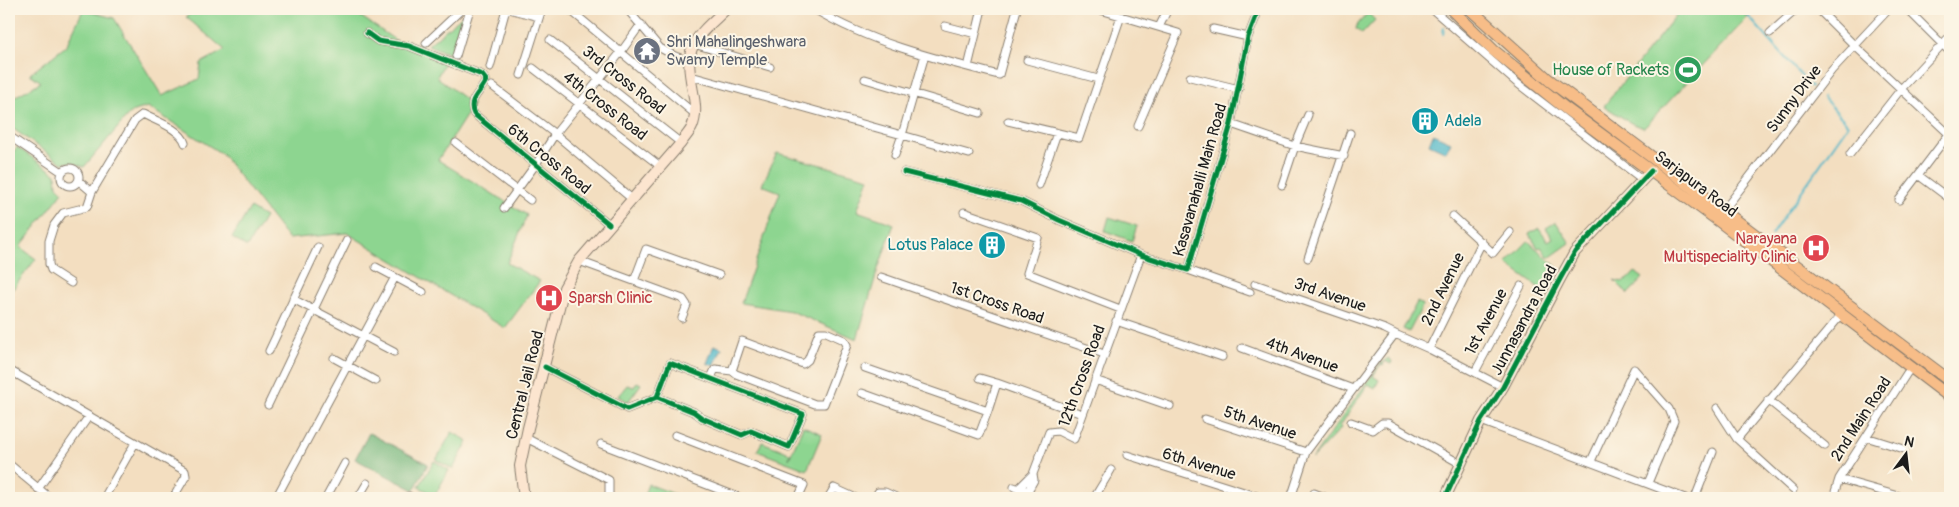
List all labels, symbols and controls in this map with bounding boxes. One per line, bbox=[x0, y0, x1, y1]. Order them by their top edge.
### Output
place label: Shri Mahalingeshwara Swamy Temple bbox=[666, 32, 806, 70]
temple icon: Shri Mahalingeshwara Swamy Temple bbox=[632, 36, 662, 66]
street label: 3rd Cross Road bbox=[578, 41, 670, 119]
sports icon: House of Rackets bbox=[1673, 55, 1703, 85]
place label: House of Rackets bbox=[1552, 60, 1669, 80]
street label: Sunny Drive bbox=[1762, 61, 1826, 137]
street label: 4th Cross Road bbox=[559, 67, 651, 145]
street label: Kasavanahalli Main Road bbox=[1169, 101, 1231, 259]
building icon: Adela bbox=[1410, 106, 1440, 136]
place label: Adela bbox=[1444, 111, 1482, 131]
street label: 6th Cross Road bbox=[503, 119, 595, 199]
street label: Sarjapura Road bbox=[1650, 146, 1742, 222]
place label: Narayana Multispeciality Clinic bbox=[1664, 229, 1797, 267]
building icon: Lotus Palace bbox=[977, 230, 1007, 260]
hospital icon: Narayana Multispeciality Clinic bbox=[1801, 233, 1831, 263]
place label: Lotus Palace bbox=[887, 235, 973, 255]
street label: 2nd Avenue bbox=[1417, 249, 1469, 329]
street label: Junnasandra Road bbox=[1487, 261, 1561, 379]
street label: 3rd Avenue bbox=[1291, 273, 1369, 317]
street label: 1st Cross Road bbox=[947, 278, 1047, 328]
hospital icon: Sparsh Clinic bbox=[534, 283, 564, 313]
street label: 1st Avenue bbox=[1460, 285, 1512, 359]
place label: Sparsh Clinic bbox=[568, 288, 653, 308]
street label: 12th Cross Road bbox=[1054, 322, 1110, 430]
street label: Central Jail Road bbox=[502, 328, 548, 442]
street label: 4th Avenue bbox=[1263, 333, 1341, 377]
street label: 2nd Main Road bbox=[1826, 373, 1896, 465]
street label: 5th Avenue bbox=[1221, 402, 1299, 444]
north arrow bbox=[1882, 430, 1932, 480]
text: N bbox=[1902, 432, 1916, 451]
street label: 6th Avenue bbox=[1160, 443, 1238, 485]

